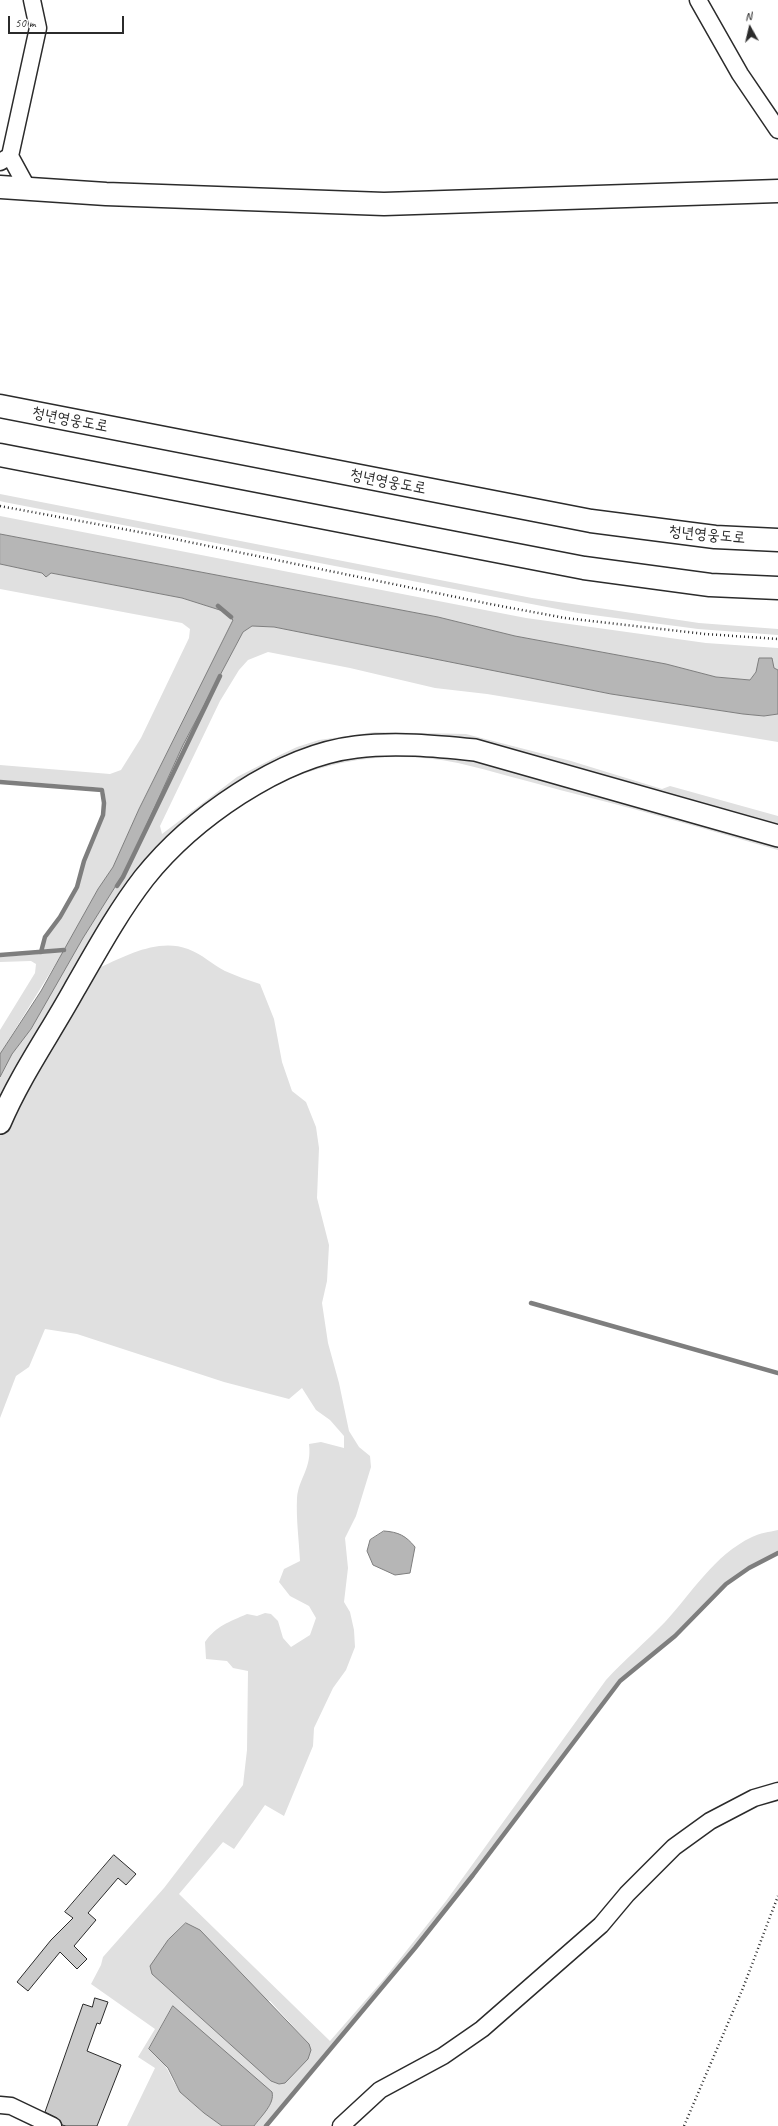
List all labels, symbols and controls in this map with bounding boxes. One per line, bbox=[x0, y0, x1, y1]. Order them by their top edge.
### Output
scale bar bbox=[10, 8, 126, 34]
north arrow bbox=[730, 8, 770, 48]
text: N bbox=[744, 9, 753, 24]
text: 50 m bbox=[15, 15, 35, 31]
street label: 청년영웅도로 bbox=[30, 403, 110, 437]
street label: 청년영웅도로 bbox=[348, 465, 428, 499]
street label: 청년영웅도로 bbox=[668, 522, 746, 548]

